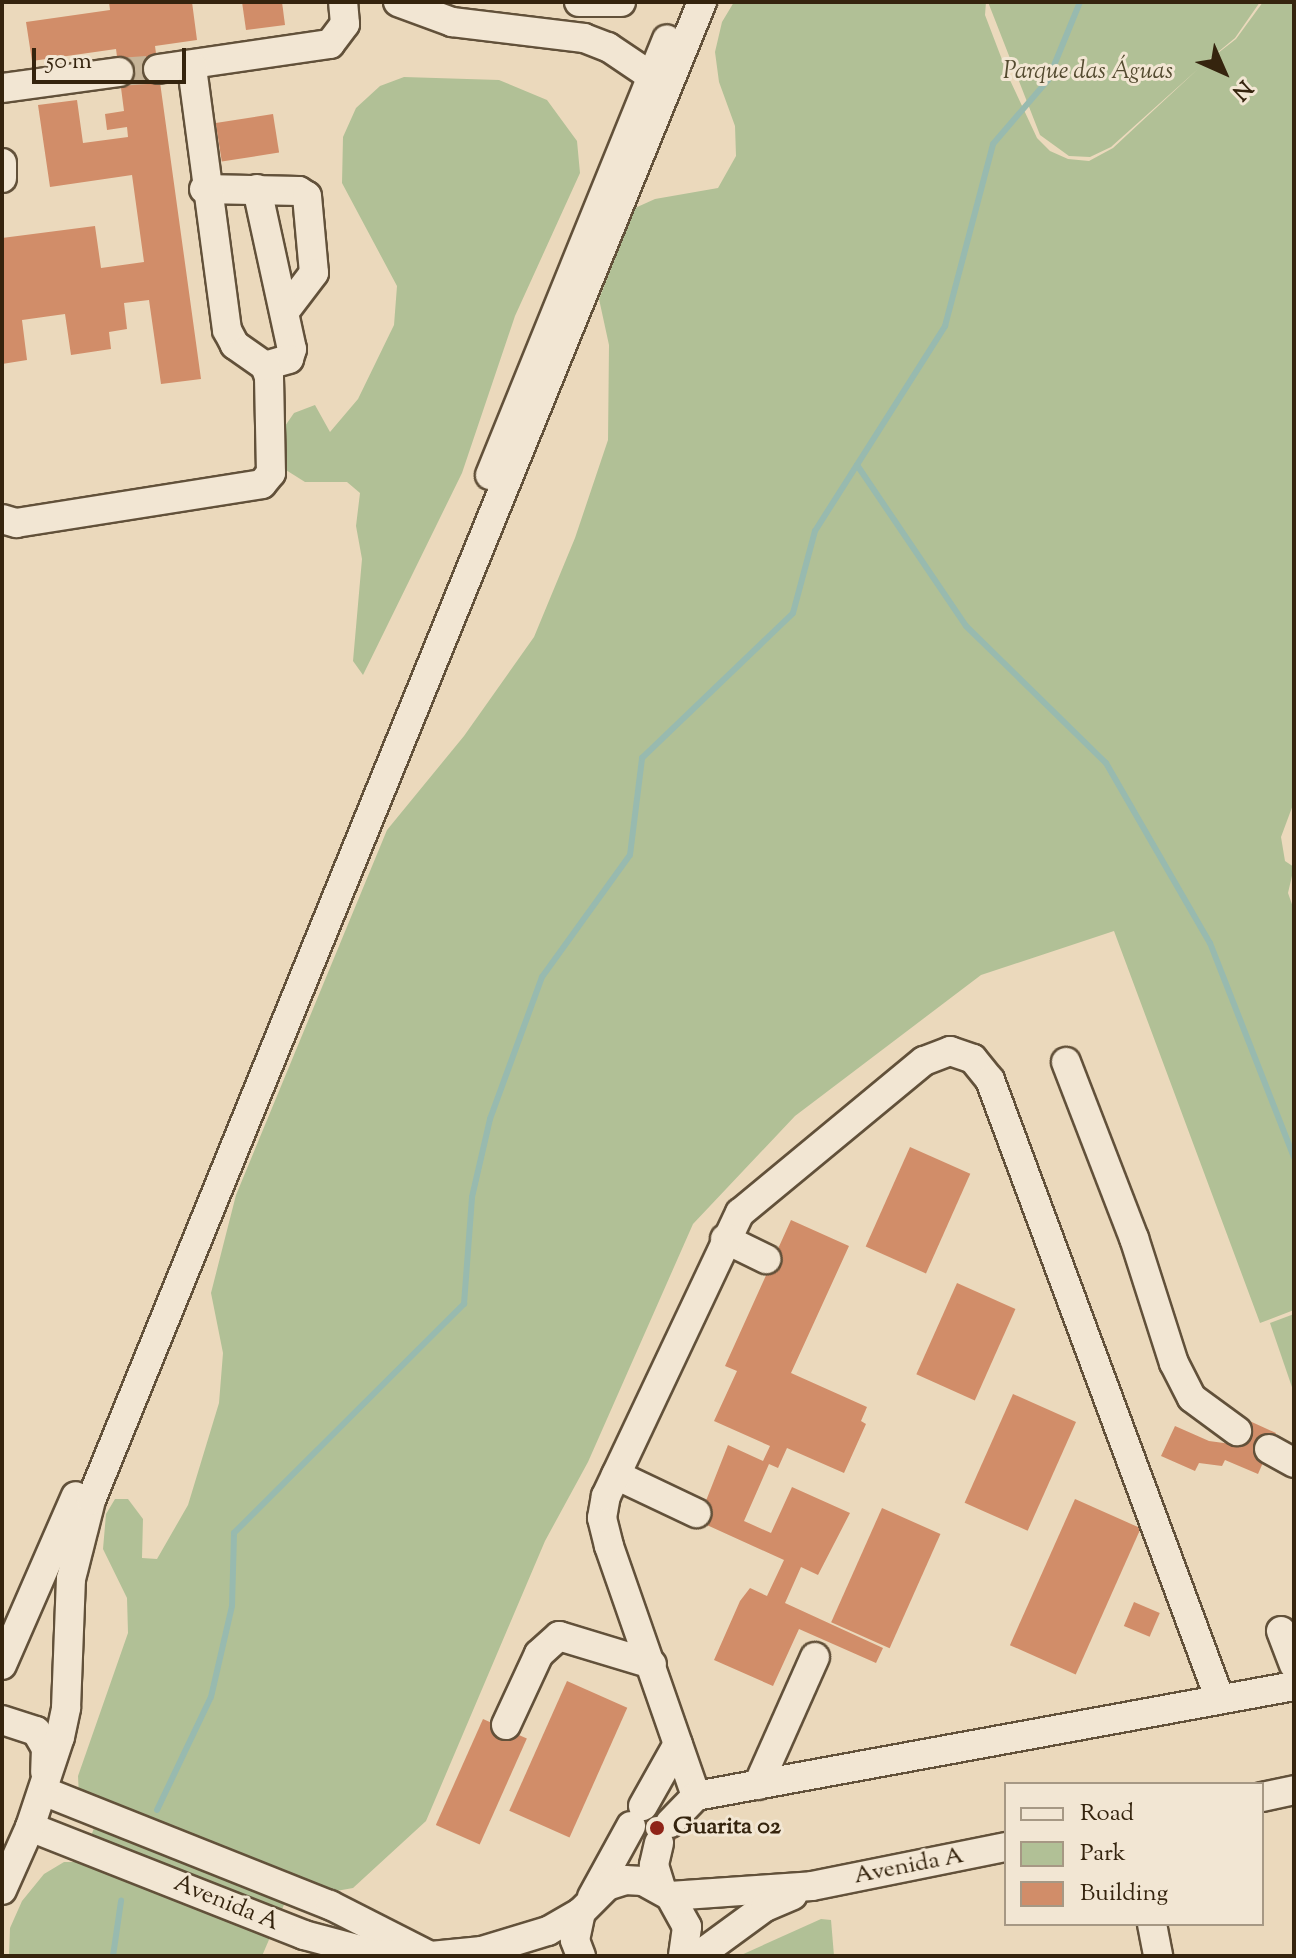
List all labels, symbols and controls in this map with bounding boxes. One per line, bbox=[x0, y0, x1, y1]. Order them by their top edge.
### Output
scale bar bbox=[36, 32, 190, 82]
north arrow bbox=[1184, 32, 1264, 112]
text: 50 m bbox=[46, 45, 92, 79]
park label: Parque das Águas bbox=[1003, 59, 1173, 87]
text: N bbox=[1223, 71, 1258, 106]
legend bbox=[1004, 1782, 1264, 1926]
text: Road bbox=[1080, 1797, 1134, 1831]
place label: Guarita 02 bbox=[673, 1814, 781, 1842]
marker: Guarita 02 bbox=[648, 1819, 666, 1837]
text: Park bbox=[1080, 1837, 1126, 1871]
street label: Avenida A bbox=[852, 1842, 966, 1892]
street label: Avenida A bbox=[169, 1870, 283, 1938]
text: Building bbox=[1080, 1877, 1168, 1911]

